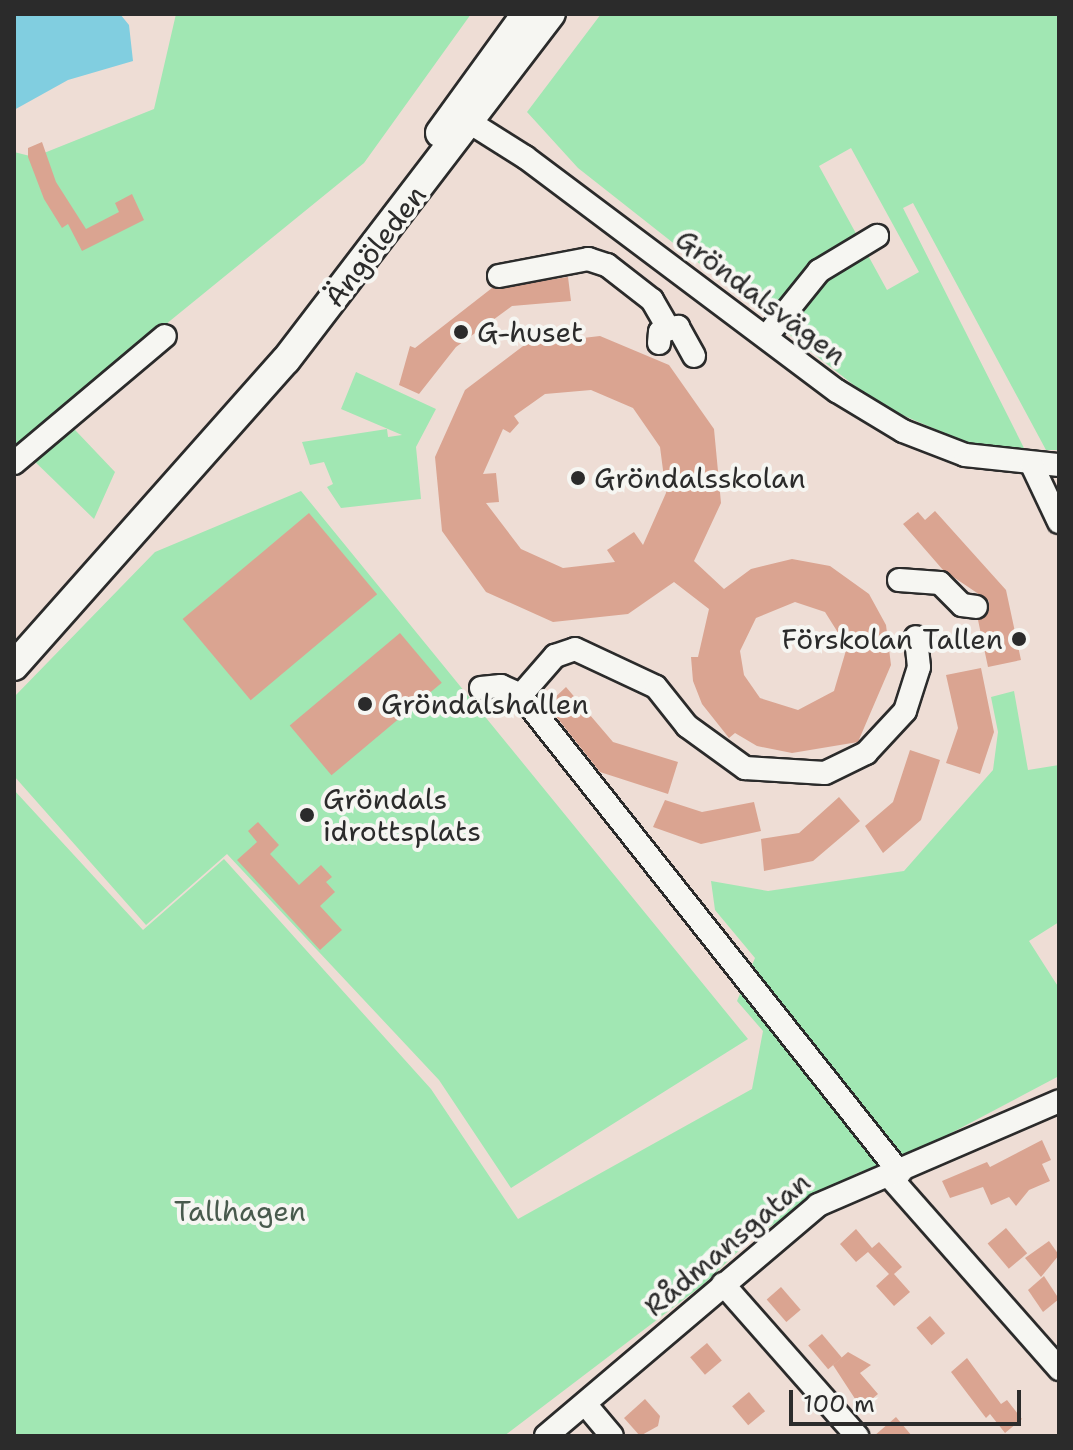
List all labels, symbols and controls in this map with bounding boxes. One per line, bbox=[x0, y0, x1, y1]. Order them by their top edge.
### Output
street label: Ängöleden bbox=[317, 179, 433, 313]
street label: Gröndalsvägen bbox=[669, 222, 853, 372]
place label: G-huset bbox=[477, 315, 583, 349]
marker: G-huset bbox=[452, 323, 470, 341]
place label: Gröndalsskolan bbox=[594, 461, 806, 495]
marker: Gröndalsskolan bbox=[569, 469, 587, 487]
place label: Förskolan Tallen bbox=[782, 622, 1003, 656]
marker: Förskolan Tallen bbox=[1010, 630, 1028, 648]
place label: Gröndalshallen bbox=[381, 687, 589, 721]
marker: Gröndalshallen bbox=[356, 695, 374, 713]
place label: Gröndals idrottsplats bbox=[323, 782, 481, 848]
marker: Gröndals idrottsplats bbox=[298, 806, 316, 824]
street label: Rådmansgatan bbox=[637, 1165, 817, 1323]
park label: Tallhagen bbox=[174, 1194, 306, 1228]
scale bar bbox=[793, 1374, 1025, 1424]
text: 100 m bbox=[803, 1388, 875, 1420]

